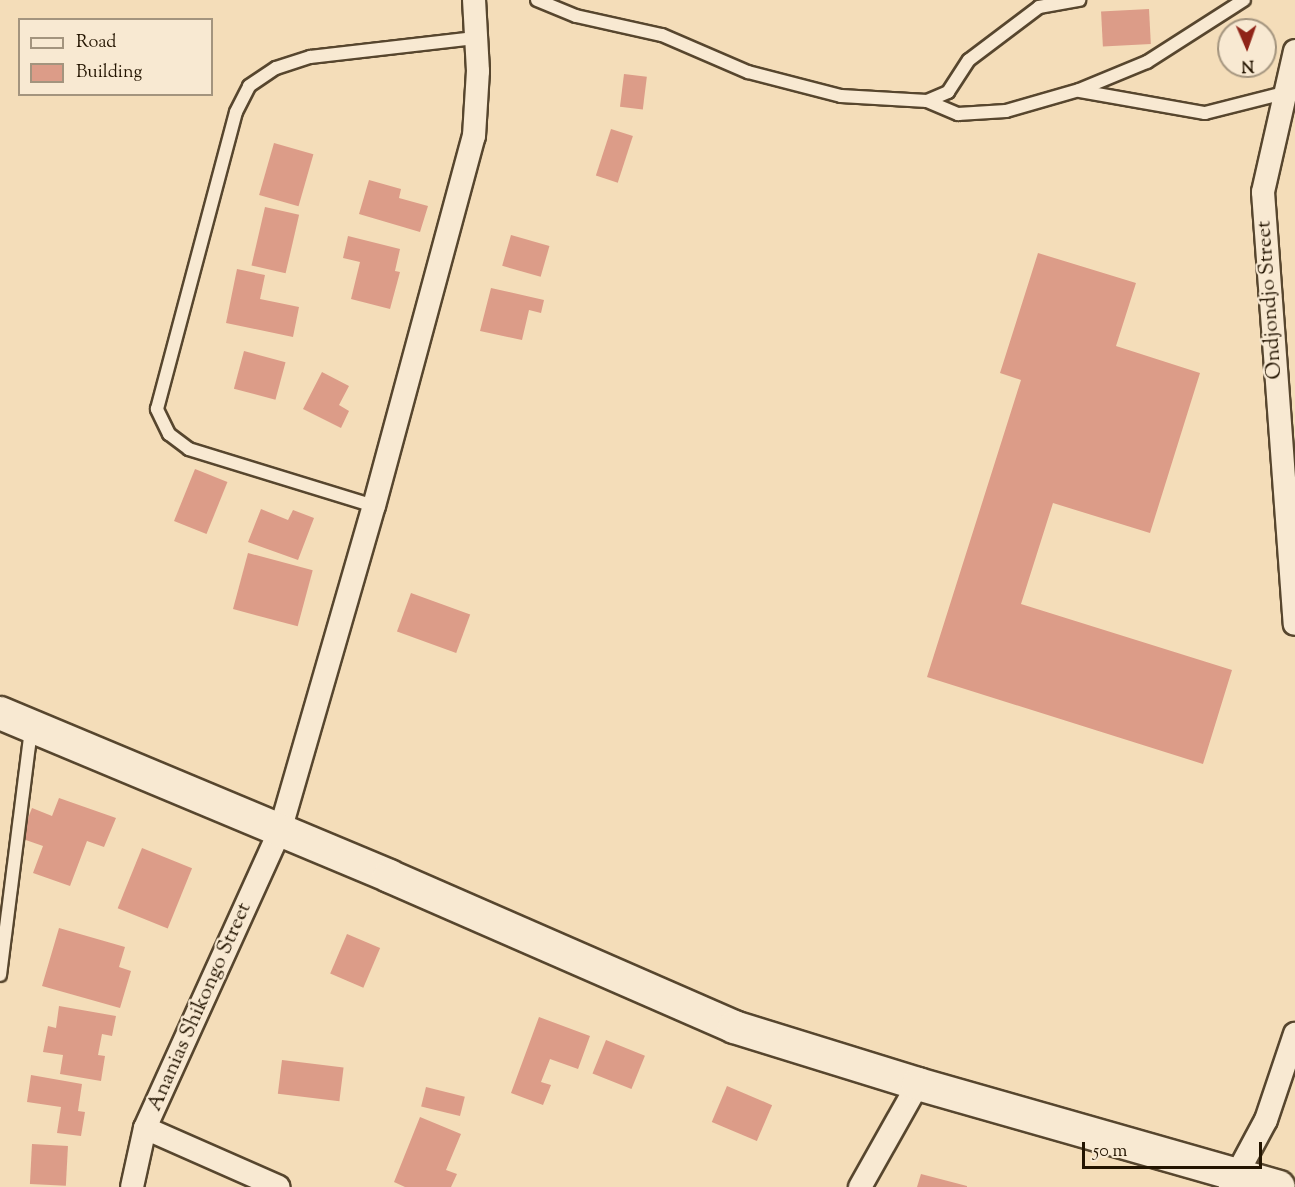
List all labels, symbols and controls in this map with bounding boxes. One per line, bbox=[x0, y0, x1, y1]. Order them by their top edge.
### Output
legend bbox=[18, 18, 213, 96]
north arrow bbox=[1217, 18, 1277, 78]
text: Road bbox=[76, 30, 116, 56]
text: N bbox=[1241, 53, 1254, 76]
text: Building bbox=[76, 60, 142, 86]
street label: Ondjondjo Street bbox=[1252, 220, 1288, 380]
street label: Ananias Shikongo Street bbox=[143, 899, 257, 1115]
scale bar bbox=[1085, 1130, 1265, 1168]
text: 50 m bbox=[1093, 1139, 1127, 1165]

